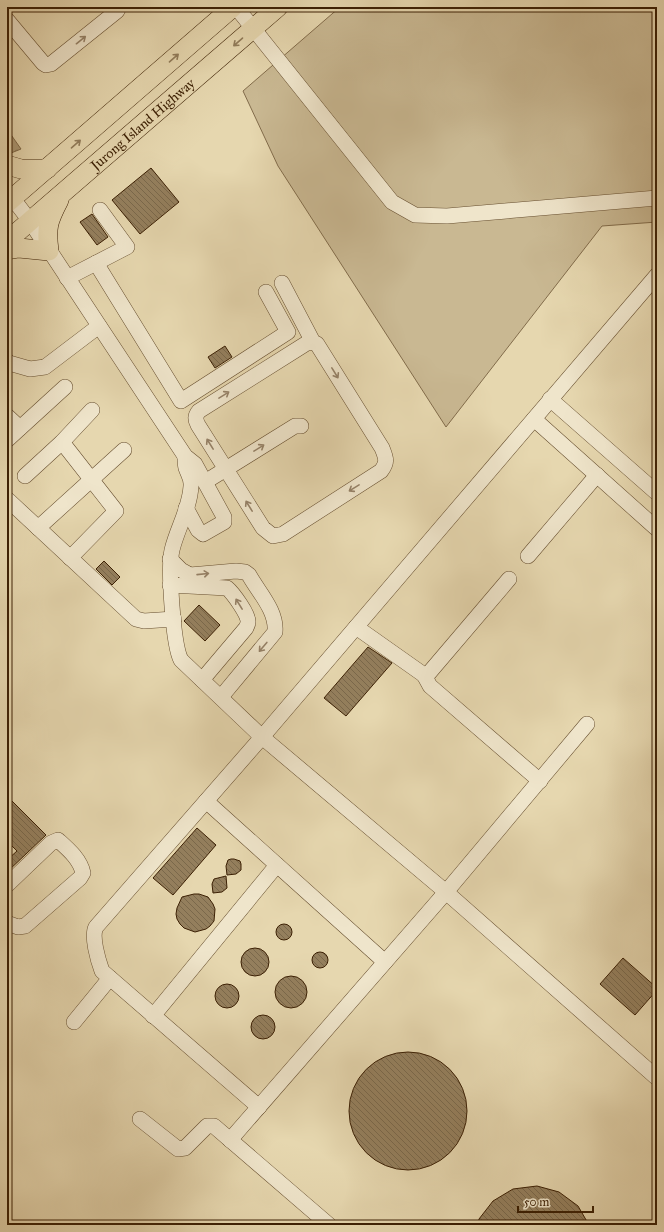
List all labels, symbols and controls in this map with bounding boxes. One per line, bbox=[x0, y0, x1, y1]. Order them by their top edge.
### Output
one-way arrow bbox=[76, 35, 87, 44]
one-way arrow bbox=[233, 37, 243, 46]
one-way arrow bbox=[169, 54, 179, 63]
street label: Jurong Island Highway bbox=[85, 74, 198, 176]
one-way arrow bbox=[71, 139, 81, 148]
one-way arrow bbox=[332, 367, 340, 379]
one-way arrow bbox=[218, 391, 229, 399]
one-way arrow bbox=[206, 438, 214, 450]
one-way arrow bbox=[253, 444, 265, 452]
one-way arrow bbox=[348, 485, 360, 493]
one-way arrow bbox=[245, 501, 253, 512]
one-way arrow bbox=[196, 570, 209, 577]
one-way arrow bbox=[235, 598, 243, 610]
one-way arrow bbox=[259, 642, 268, 652]
scale bar bbox=[518, 1188, 593, 1214]
text: 50 m bbox=[524, 1195, 549, 1209]

